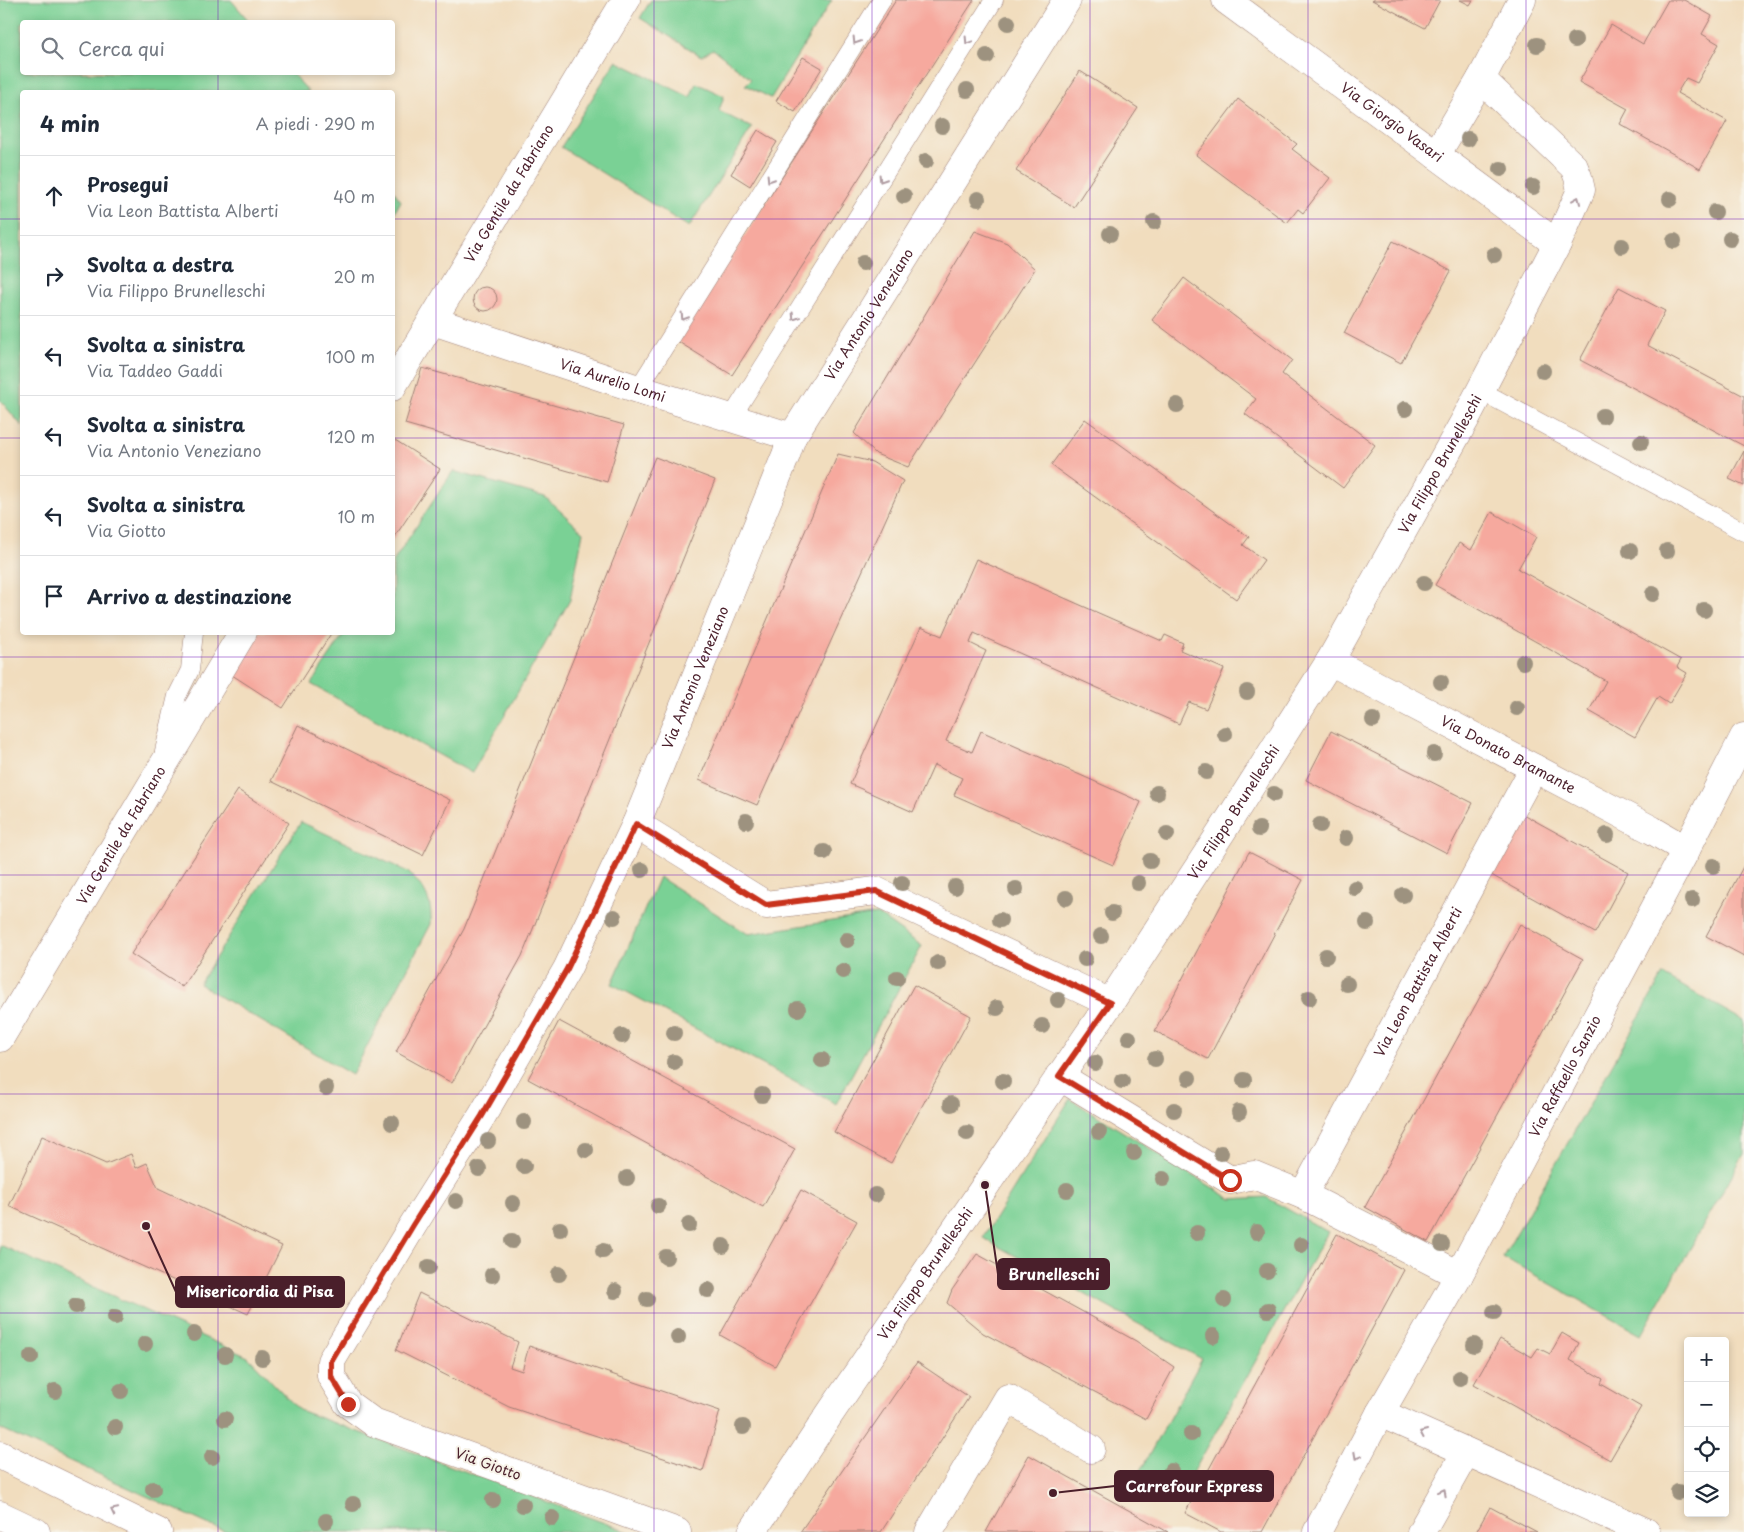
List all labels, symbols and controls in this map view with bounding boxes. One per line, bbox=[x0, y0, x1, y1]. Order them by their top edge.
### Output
search box bbox=[20, 20, 395, 75]
icon: search bbox=[38, 34, 66, 62]
text: Cerca qui bbox=[78, 34, 165, 62]
one-way arrow bbox=[853, 36, 863, 45]
one-way arrow bbox=[965, 36, 974, 45]
street label: Via Giorgio Vasari bbox=[1336, 77, 1448, 167]
text: 4 min bbox=[40, 107, 100, 139]
text: A piedi · 290 m bbox=[256, 111, 375, 135]
street label: Via Gentile da Fabriano bbox=[459, 120, 559, 267]
text: Prosegui bbox=[87, 170, 169, 198]
one-way arrow bbox=[767, 173, 776, 183]
one-way arrow bbox=[878, 173, 888, 182]
icon: ahead bbox=[40, 182, 68, 210]
text: 40 m bbox=[333, 184, 375, 208]
one-way arrow bbox=[1570, 196, 1581, 205]
text: Via Leon Battista Alberti bbox=[87, 198, 279, 222]
street label: Via Antonio Veneziano bbox=[819, 244, 918, 385]
text: Svolta a destra bbox=[87, 250, 234, 278]
icon: right bbox=[40, 262, 68, 290]
text: 20 m bbox=[334, 264, 375, 288]
text: Via Filippo Brunelleschi bbox=[87, 278, 266, 302]
one-way arrow bbox=[680, 311, 690, 320]
one-way arrow bbox=[792, 311, 802, 320]
text: Svolta a sinistra bbox=[87, 330, 245, 358]
icon: left bbox=[40, 342, 68, 370]
text: 100 m bbox=[326, 344, 375, 368]
street label: Via Aurelio Lomi bbox=[557, 353, 668, 407]
text: Via Taddeo Gaddi bbox=[87, 358, 223, 382]
street label: Via Filippo Brunelleschi bbox=[1392, 390, 1487, 537]
text: Svolta a sinistra bbox=[87, 410, 245, 438]
icon: left bbox=[40, 422, 68, 450]
text: 120 m bbox=[328, 424, 375, 448]
text: Via Antonio Veneziano bbox=[87, 438, 261, 462]
text: Svolta a sinistra bbox=[87, 490, 245, 518]
icon: left bbox=[40, 502, 68, 530]
text: 10 m bbox=[338, 504, 375, 528]
text: Via Giotto bbox=[87, 518, 166, 542]
icon: arrive bbox=[40, 582, 68, 610]
text: Arrivo a destinazione bbox=[87, 582, 292, 610]
street label: Via Antonio Veneziano bbox=[657, 603, 734, 752]
street label: Via Donato Bramante bbox=[1437, 710, 1580, 798]
street label: Via Filippo Brunelleschi bbox=[1182, 741, 1284, 884]
street label: Via Gentile da Fabriano bbox=[71, 762, 171, 909]
street label: Via Leon Battista Alberti bbox=[1369, 903, 1467, 1061]
street label: Via Raffaello Sanzio bbox=[1523, 1011, 1606, 1141]
route start bbox=[1219, 1169, 1242, 1192]
street label: Via Filippo Brunelleschi bbox=[872, 1203, 978, 1344]
callout: Brunelleschi bbox=[998, 1259, 1109, 1289]
text: Brunelleschi bbox=[1008, 1262, 1100, 1285]
callout: Misericordia di Pisa bbox=[176, 1277, 344, 1307]
text: Misericordia di Pisa bbox=[186, 1279, 334, 1302]
map controls bbox=[1684, 1337, 1729, 1517]
button: + bbox=[1684, 1337, 1729, 1382]
button: − bbox=[1684, 1382, 1729, 1427]
route end bbox=[337, 1393, 360, 1416]
button: locate bbox=[1684, 1427, 1729, 1472]
one-way arrow bbox=[1419, 1428, 1428, 1439]
street label: Via Giotto bbox=[452, 1442, 524, 1485]
one-way arrow bbox=[1353, 1451, 1363, 1460]
callout: Carrefour Express bbox=[1115, 1471, 1273, 1501]
button: layers bbox=[1684, 1472, 1729, 1517]
text: Carrefour Express bbox=[1125, 1474, 1263, 1497]
one-way arrow bbox=[1437, 1488, 1447, 1497]
one-way arrow bbox=[110, 1506, 119, 1517]

